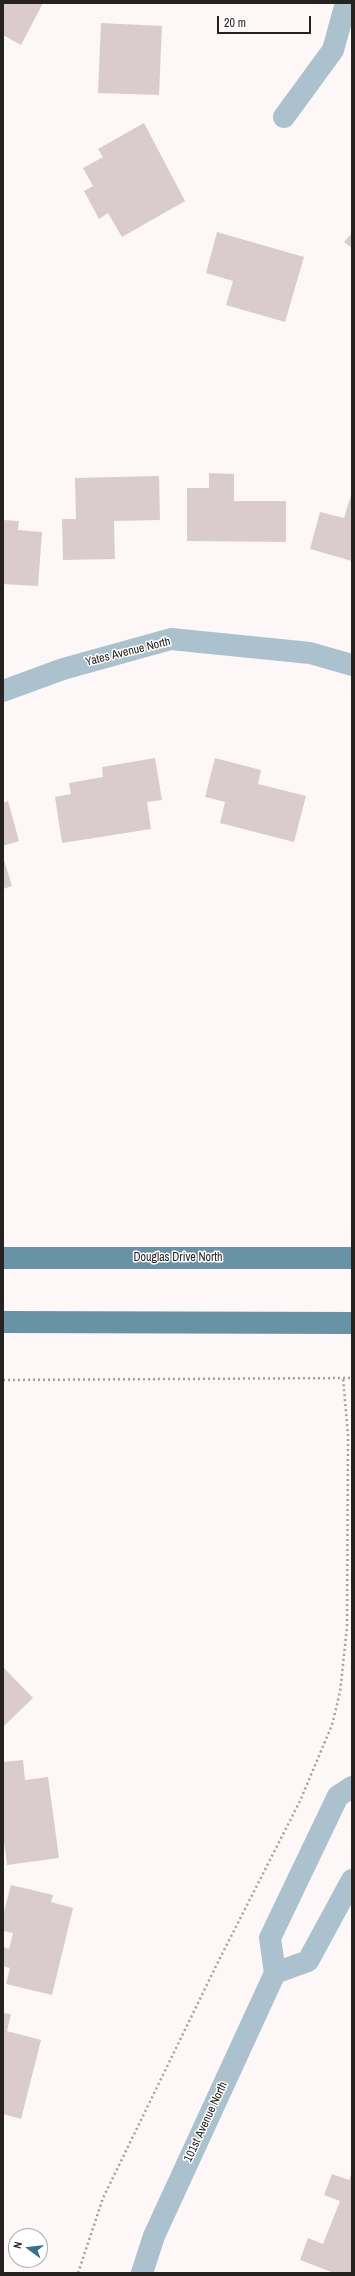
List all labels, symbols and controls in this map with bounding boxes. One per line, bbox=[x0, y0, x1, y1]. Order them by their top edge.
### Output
scale bar bbox=[219, 8, 313, 34]
text: 20 m bbox=[224, 15, 246, 31]
street label: Yates Avenue North bbox=[84, 634, 172, 670]
street label: Douglas Drive North bbox=[133, 1251, 223, 1265]
street label: 101st Avenue North bbox=[181, 2080, 231, 2164]
north arrow bbox=[8, 2228, 48, 2268]
text: N bbox=[10, 2240, 25, 2250]

